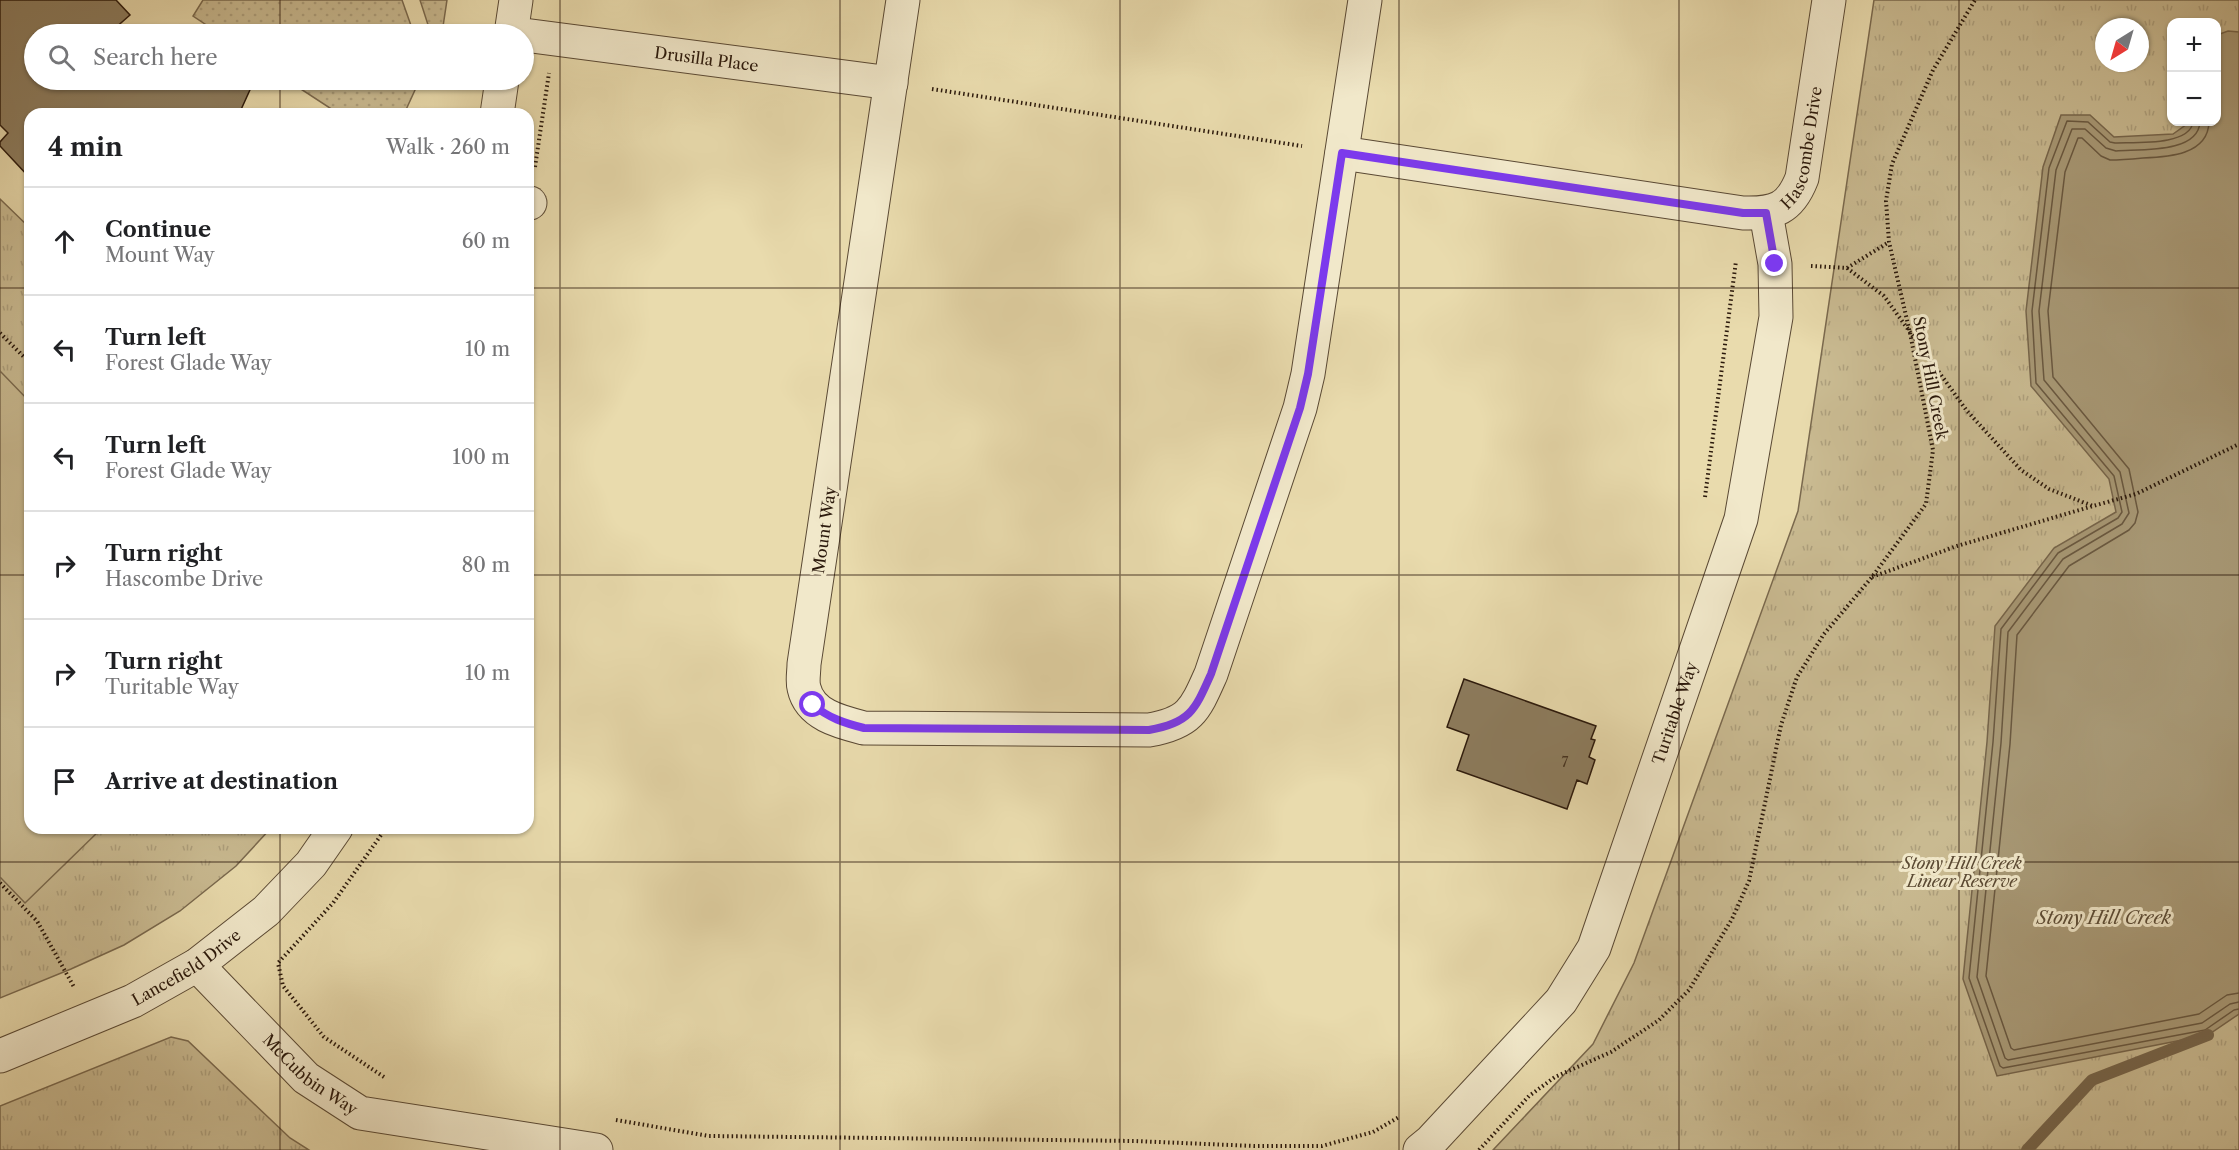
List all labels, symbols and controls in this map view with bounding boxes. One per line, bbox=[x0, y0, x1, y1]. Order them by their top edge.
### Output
north arrow bbox=[2095, 18, 2149, 72]
map controls bbox=[2167, 18, 2221, 126]
button: + bbox=[2167, 18, 2221, 72]
search box bbox=[24, 24, 534, 90]
icon: search bbox=[45, 41, 78, 74]
street label: Drusilla Place bbox=[653, 42, 760, 76]
text: Search here bbox=[93, 44, 218, 71]
button: − bbox=[2167, 72, 2221, 126]
street label: Hascombe Drive bbox=[1776, 85, 1826, 213]
text: 4 min bbox=[48, 131, 123, 163]
text: Walk · 260 m bbox=[386, 135, 510, 159]
text: Continue bbox=[105, 216, 211, 243]
icon: ahead bbox=[48, 225, 81, 258]
text: 60 m bbox=[462, 229, 510, 253]
text: Mount Way bbox=[105, 243, 215, 267]
route end bbox=[1761, 250, 1787, 276]
street label: Stony Hill Creek bbox=[1909, 314, 1953, 442]
text: Turn left bbox=[105, 324, 206, 351]
icon: left bbox=[48, 333, 81, 366]
text: 10 m bbox=[465, 337, 510, 361]
text: Forest Glade Way bbox=[105, 351, 272, 375]
text: Turn left bbox=[105, 432, 206, 459]
icon: left bbox=[48, 441, 81, 474]
text: 100 m bbox=[452, 445, 510, 469]
text: Forest Glade Way bbox=[105, 459, 272, 483]
street label: Mount Way bbox=[808, 484, 840, 575]
text: Turn right bbox=[105, 540, 223, 567]
icon: right bbox=[48, 549, 81, 582]
text: 80 m bbox=[462, 553, 510, 577]
text: Hascombe Drive bbox=[105, 567, 263, 591]
text: Turn right bbox=[105, 648, 223, 675]
icon: right bbox=[48, 657, 81, 690]
street label: Turitable Way bbox=[1648, 658, 1702, 767]
text: 10 m bbox=[465, 661, 510, 685]
text: Turitable Way bbox=[105, 675, 239, 699]
route start bbox=[799, 691, 825, 717]
house number: 7 bbox=[1562, 753, 1569, 771]
icon: arrive bbox=[48, 765, 81, 798]
text: Arrive at destination bbox=[105, 768, 338, 795]
park label: Stony Hill Creek Linear Reserve bbox=[1901, 853, 2022, 891]
water label: Stony Hill Creek bbox=[2036, 907, 2172, 929]
street label: Lancefield Drive bbox=[128, 925, 245, 1010]
street label: McCubbin Way bbox=[259, 1030, 362, 1119]

